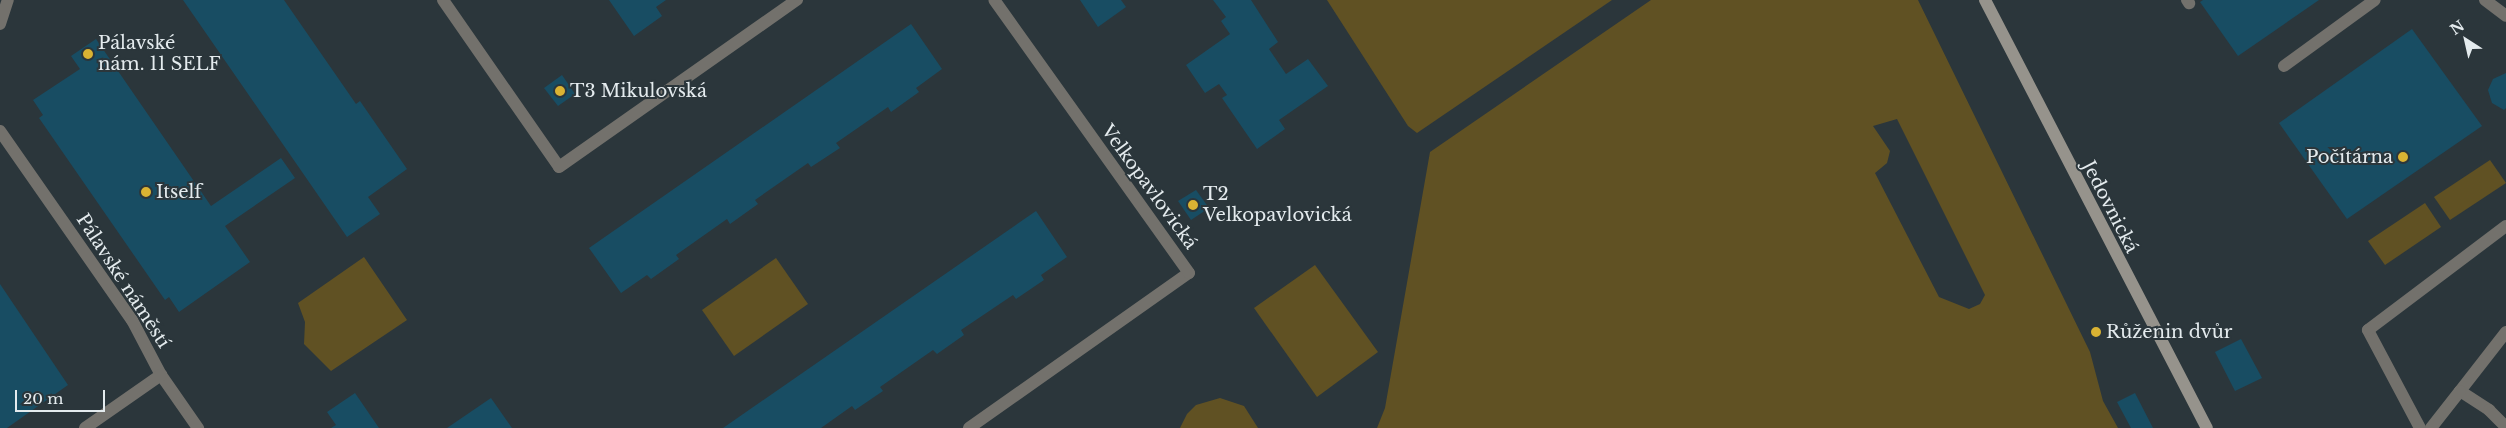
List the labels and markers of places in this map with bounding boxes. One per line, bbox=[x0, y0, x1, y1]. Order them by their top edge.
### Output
place label: Pálavské nám. 11 SELF bbox=[98, 33, 221, 76]
marker: Pálavské nám. 11 SELF bbox=[82, 48, 94, 60]
place label: T3 Mikulovská bbox=[570, 80, 707, 102]
marker: T3 Mikulovská bbox=[554, 85, 566, 97]
place label: Počítárna bbox=[2306, 146, 2393, 168]
marker: Počítárna bbox=[2397, 151, 2409, 163]
place label: Itself bbox=[156, 181, 202, 203]
place label: T2 Velkopavlovická bbox=[1203, 184, 1352, 226]
marker: Itself bbox=[140, 186, 152, 198]
marker: T2 Velkopavlovická bbox=[1187, 199, 1199, 211]
place label: Růženin dvůr bbox=[2106, 321, 2232, 343]
marker: Růženin dvůr bbox=[2090, 326, 2102, 338]

